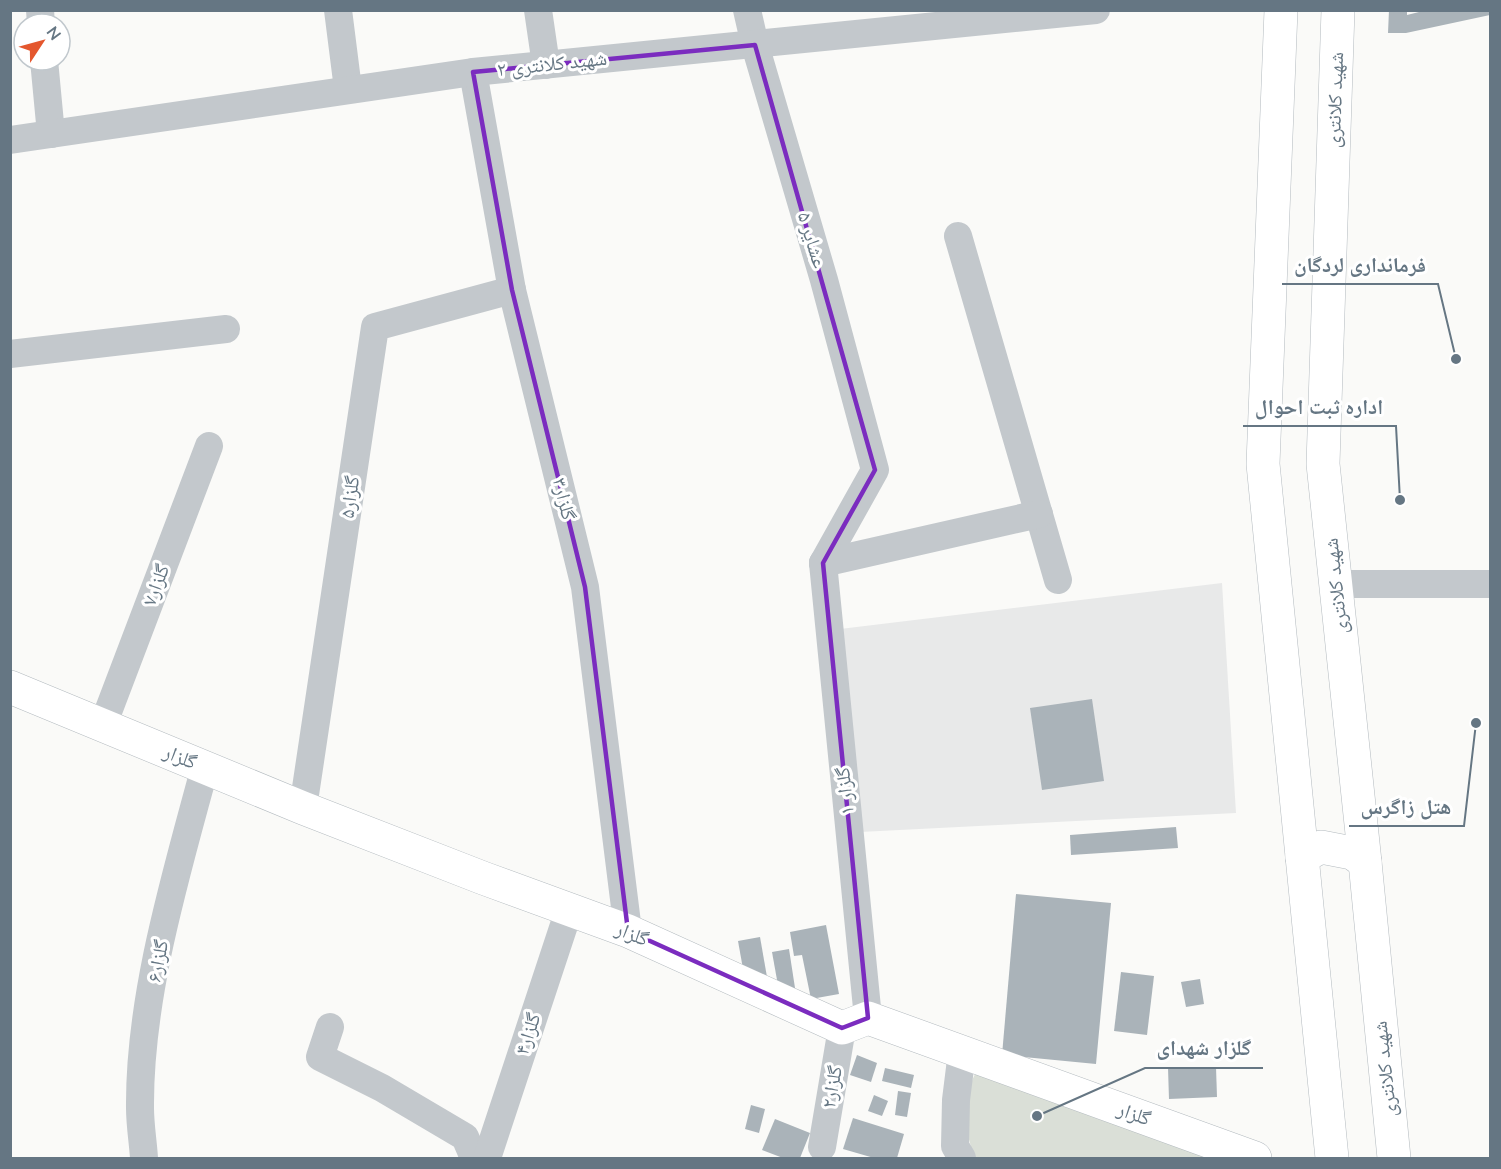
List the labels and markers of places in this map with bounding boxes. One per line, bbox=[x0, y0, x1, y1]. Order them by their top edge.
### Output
callout: فرمانداری لردگان bbox=[1282, 245, 1438, 284]
callout: اداره ثبت احوال bbox=[1243, 387, 1396, 426]
callout: هتل زاگرس bbox=[1349, 787, 1464, 826]
callout: گلزار شهدای bbox=[1145, 1029, 1263, 1068]

